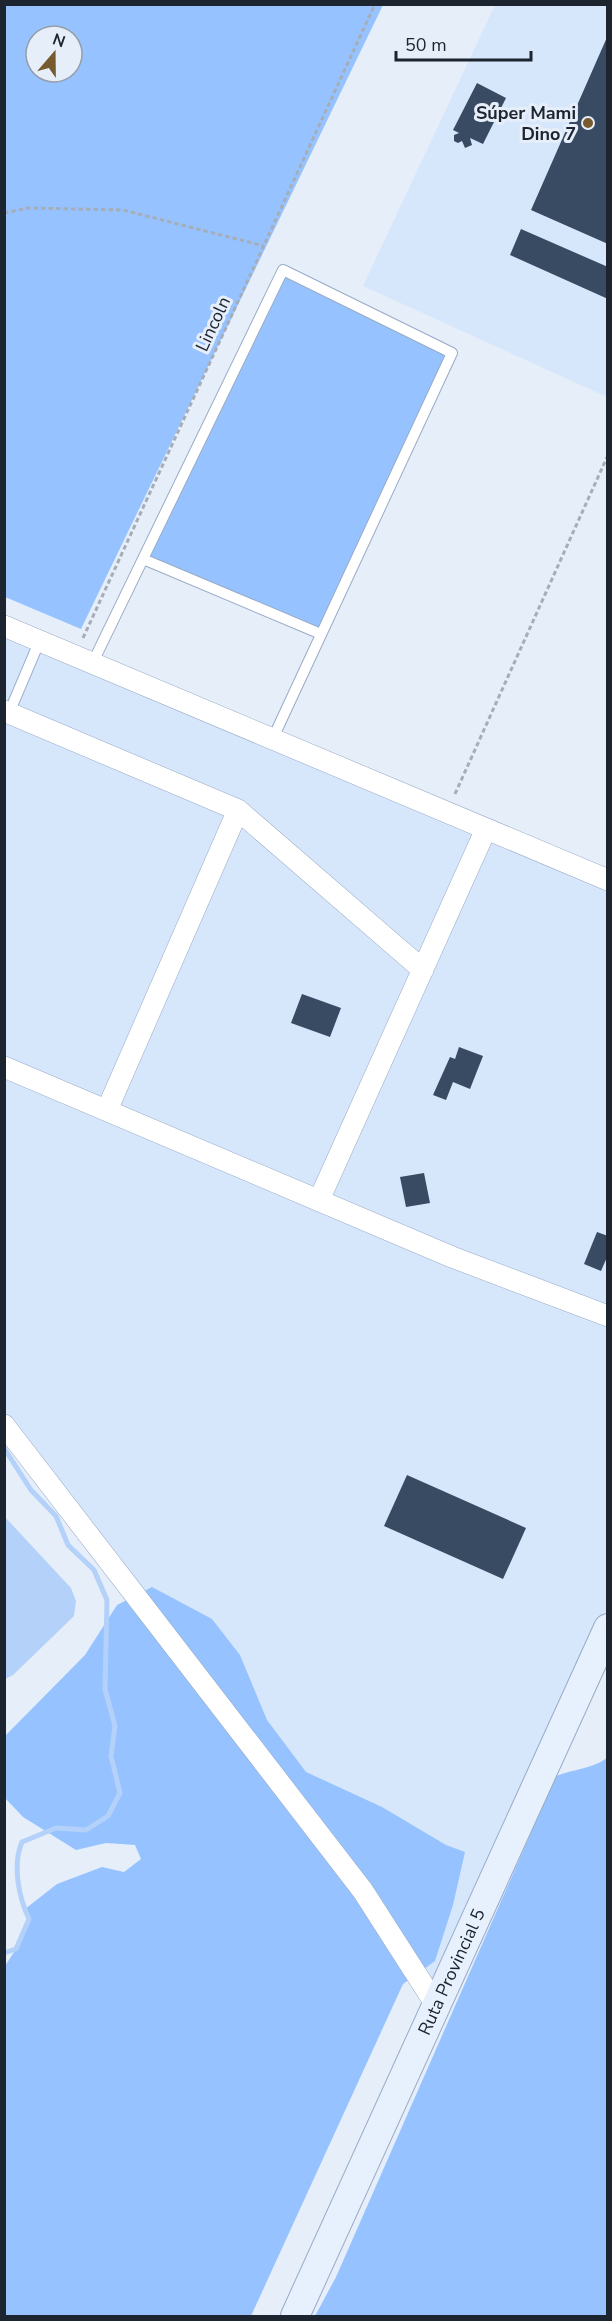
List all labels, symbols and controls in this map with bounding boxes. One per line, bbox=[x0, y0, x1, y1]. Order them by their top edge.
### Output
north arrow bbox=[24, 24, 84, 84]
scale bar bbox=[396, 24, 531, 62]
text: N bbox=[49, 28, 68, 53]
text: 50 m bbox=[405, 33, 447, 57]
place label: Súper Mami Dino 7 bbox=[476, 101, 576, 146]
marker: Súper Mami Dino 7 bbox=[581, 116, 595, 130]
street label: Lincoln bbox=[190, 293, 236, 355]
street label: Ruta Provincial 5 bbox=[412, 1905, 491, 2039]

